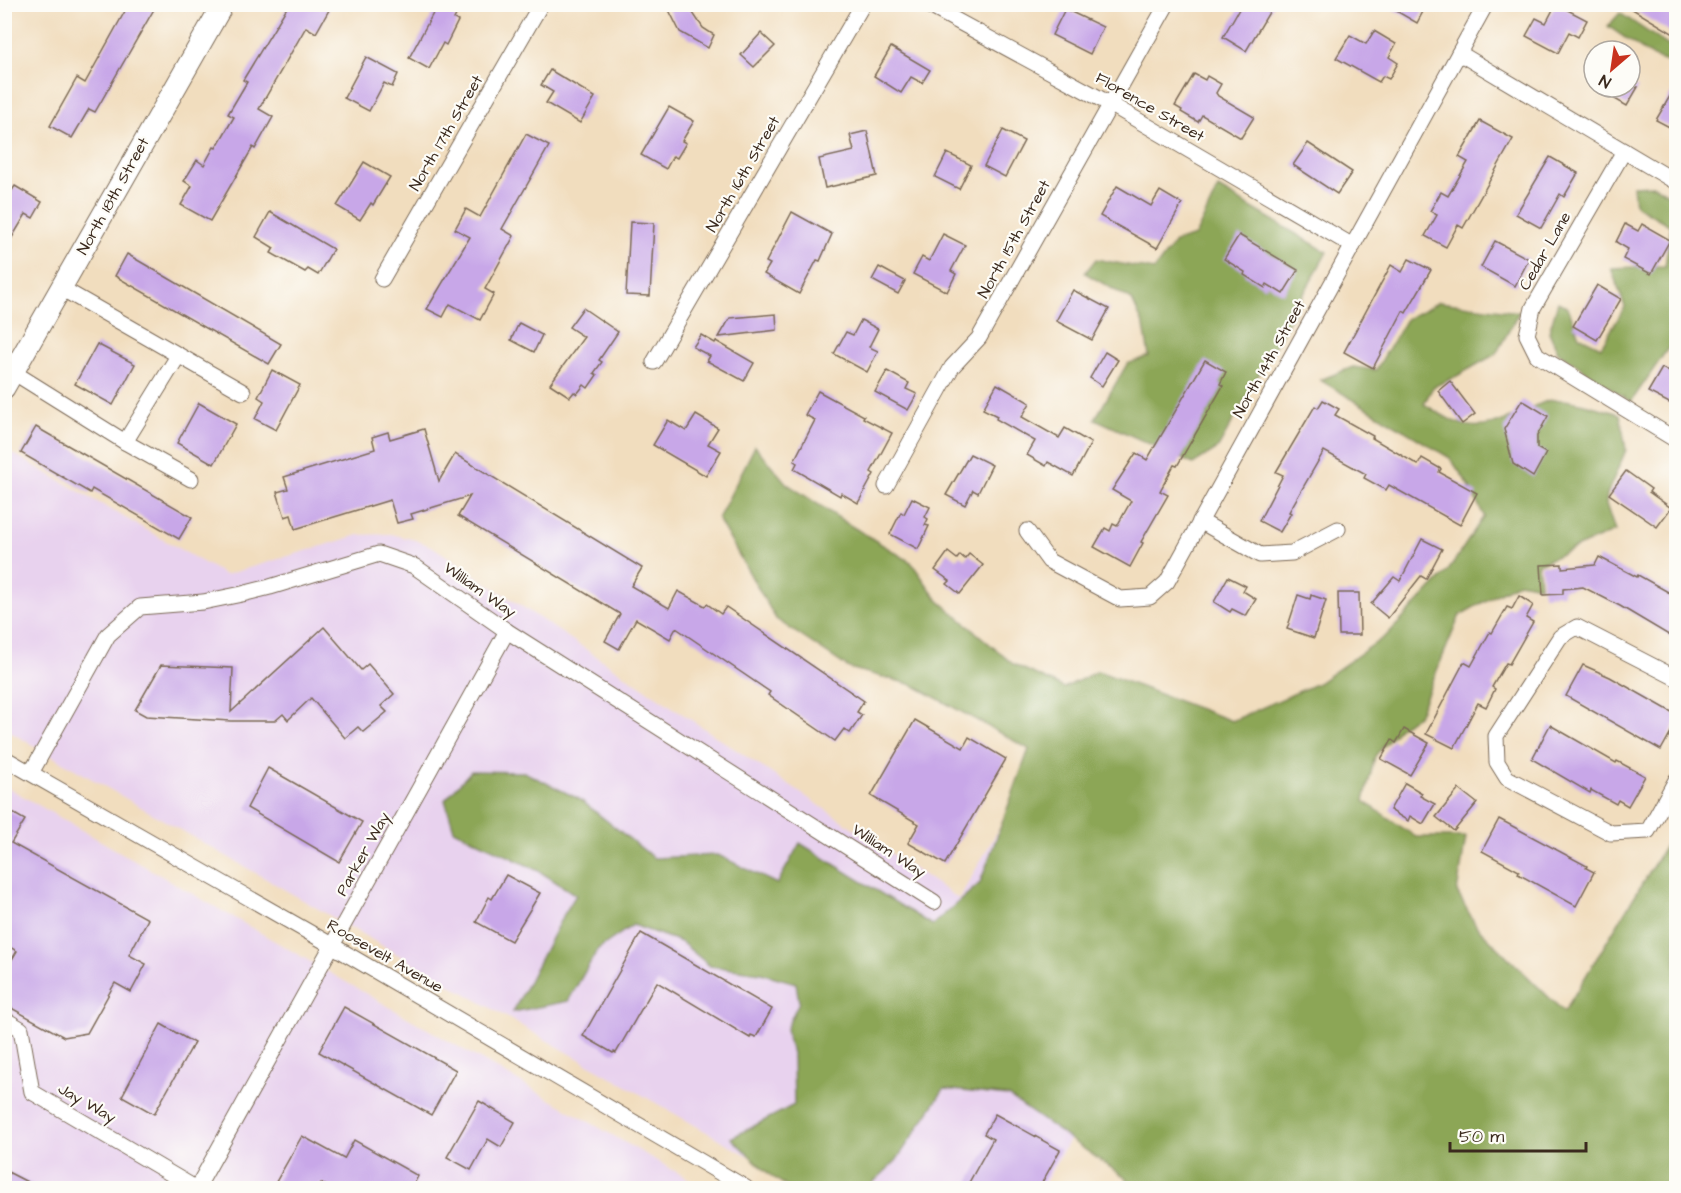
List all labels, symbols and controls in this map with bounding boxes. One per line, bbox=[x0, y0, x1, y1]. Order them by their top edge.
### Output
north arrow bbox=[1582, 39, 1642, 99]
street label: Florence Street bbox=[1091, 67, 1209, 147]
text: N bbox=[1595, 69, 1615, 93]
street label: North 17th Street bbox=[404, 70, 488, 195]
street label: North 16th Street bbox=[701, 111, 786, 236]
street label: North 18th Street bbox=[72, 133, 155, 259]
street label: North 15th Street bbox=[972, 175, 1056, 302]
street label: Cedar Lane bbox=[1514, 207, 1577, 294]
street label: North 14th Street bbox=[1227, 296, 1311, 422]
street label: William Way bbox=[439, 557, 521, 624]
street label: Parker Way bbox=[331, 808, 396, 900]
street label: William Way bbox=[847, 819, 930, 884]
street label: Roosevelt Avenue bbox=[323, 914, 447, 998]
street label: Jay Way bbox=[53, 1078, 120, 1129]
scale bar bbox=[1450, 1115, 1586, 1153]
text: 50 m bbox=[1459, 1124, 1504, 1149]

